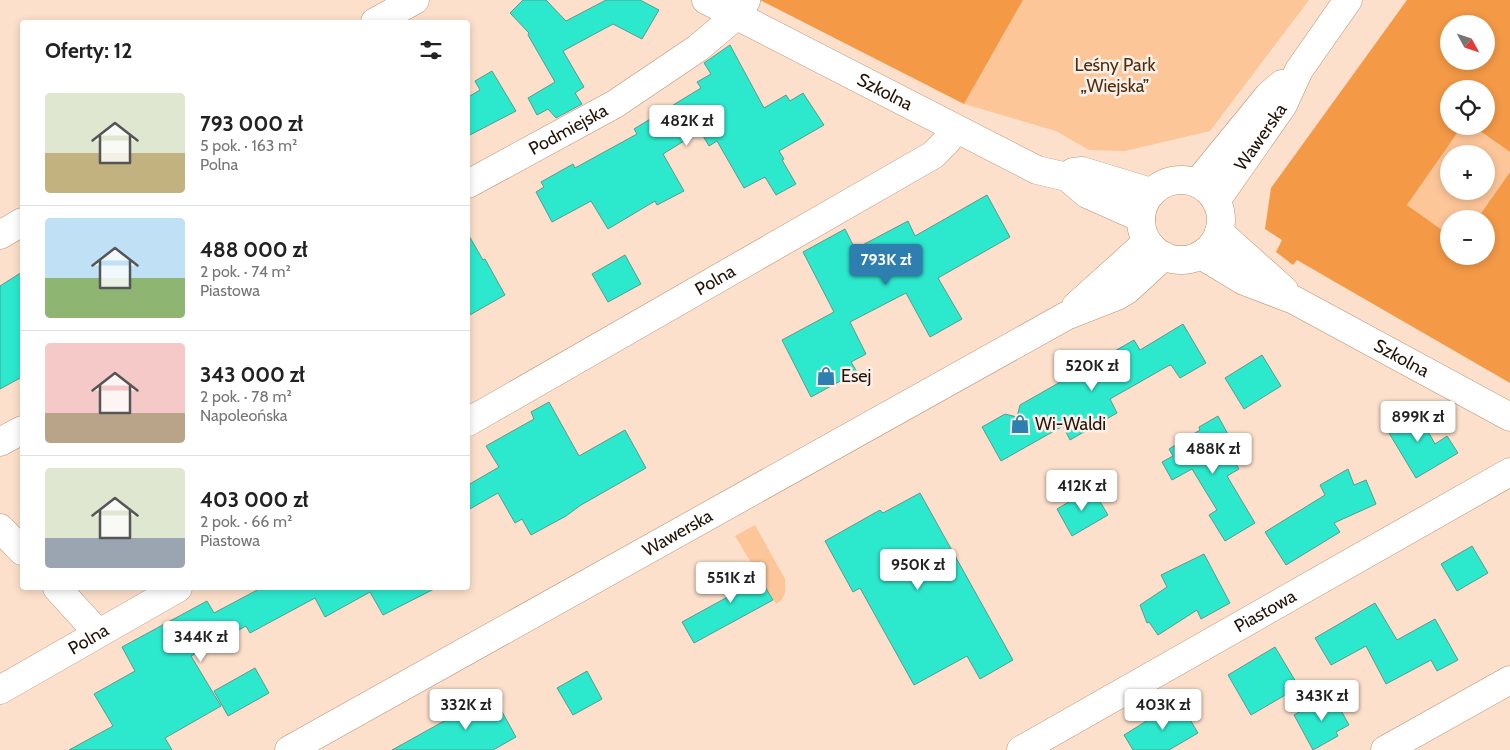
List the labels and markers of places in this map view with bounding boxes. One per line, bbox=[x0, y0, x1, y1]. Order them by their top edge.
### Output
pin: 482K zł bbox=[641, 104, 733, 147]
pin: 793K zł bbox=[840, 244, 932, 286]
pin: 520K zł bbox=[1046, 350, 1138, 392]
shop icon: Esej bbox=[815, 365, 837, 387]
place label: Esej bbox=[841, 365, 871, 387]
pin: 899K zł bbox=[1372, 400, 1464, 443]
shop icon: Wi-Waldi bbox=[1009, 413, 1031, 435]
place label: Wi-Waldi bbox=[1035, 413, 1106, 435]
pin: 488K zł bbox=[1167, 432, 1259, 475]
pin: 412K zł bbox=[1036, 470, 1128, 512]
pin: 950K zł bbox=[872, 548, 964, 591]
pin: 551K zł bbox=[685, 562, 777, 604]
pin: 344K zł bbox=[155, 620, 247, 663]
pin: 343K zł bbox=[1276, 680, 1368, 722]
pin: 332K zł bbox=[420, 688, 512, 731]
pin: 403K zł bbox=[1117, 688, 1209, 731]

